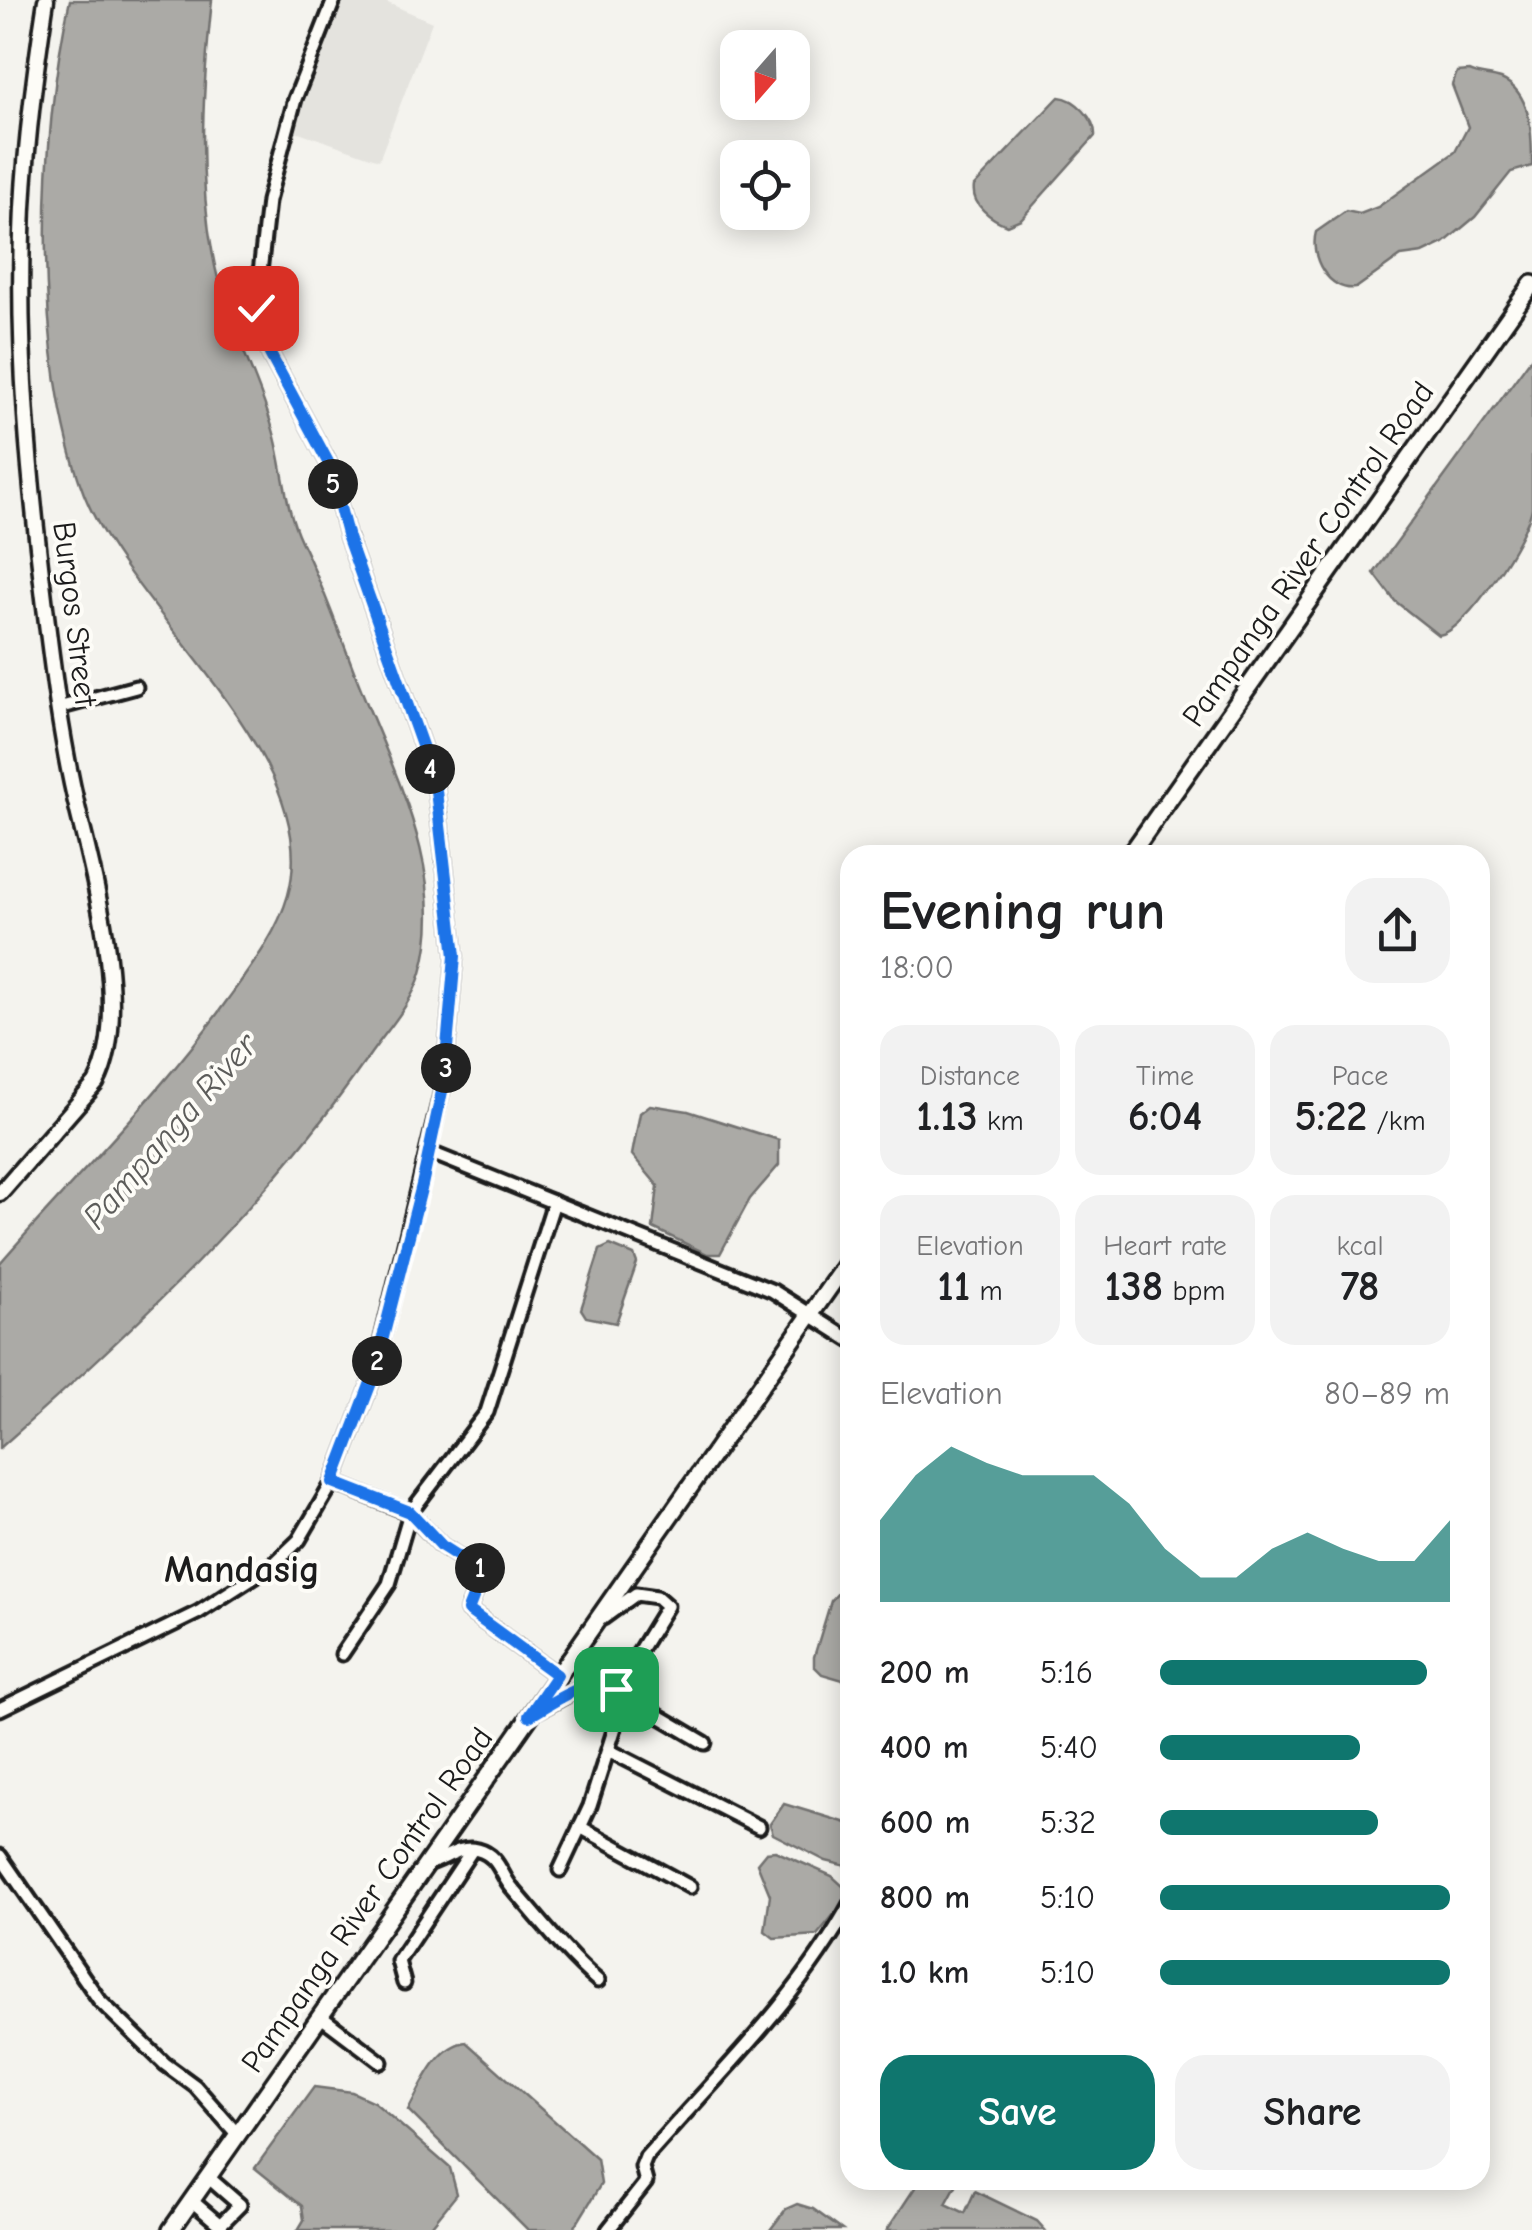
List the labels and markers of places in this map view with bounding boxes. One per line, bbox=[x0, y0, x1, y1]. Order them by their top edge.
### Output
pin bbox=[214, 266, 299, 351]
pin: 5 bbox=[308, 459, 358, 509]
pin: 4 bbox=[405, 744, 455, 794]
pin: 3 bbox=[421, 1043, 471, 1093]
pin: 2 bbox=[352, 1336, 402, 1386]
pin: 1 bbox=[455, 1543, 505, 1593]
pin bbox=[574, 1647, 659, 1732]

